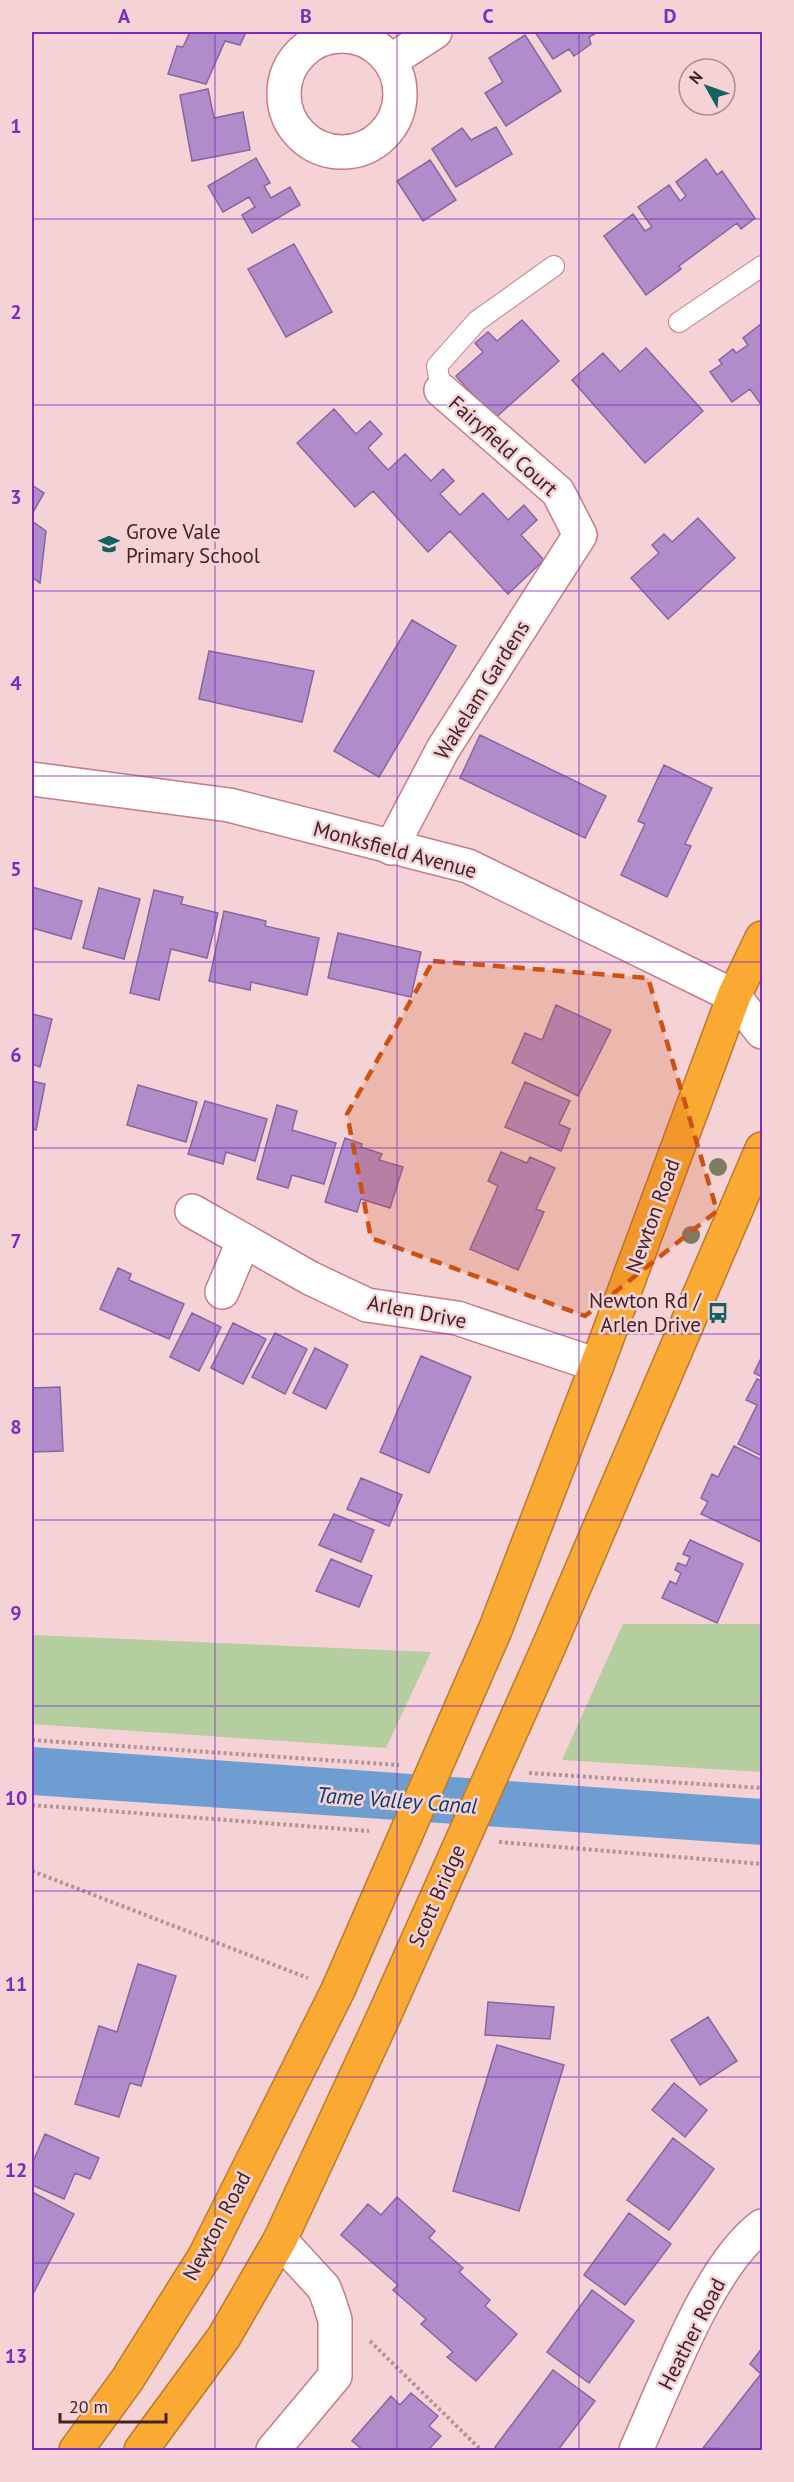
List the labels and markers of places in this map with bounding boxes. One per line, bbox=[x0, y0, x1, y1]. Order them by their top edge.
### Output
place label: Grove Vale Primary School bbox=[126, 518, 260, 569]
school or university icon: Grove Vale Primary School bbox=[97, 532, 121, 556]
place label: Newton Rd / Arlen Drive bbox=[589, 1287, 703, 1338]
bus stop icon: Newton Rd / Arlen Drive bbox=[706, 1301, 730, 1325]

